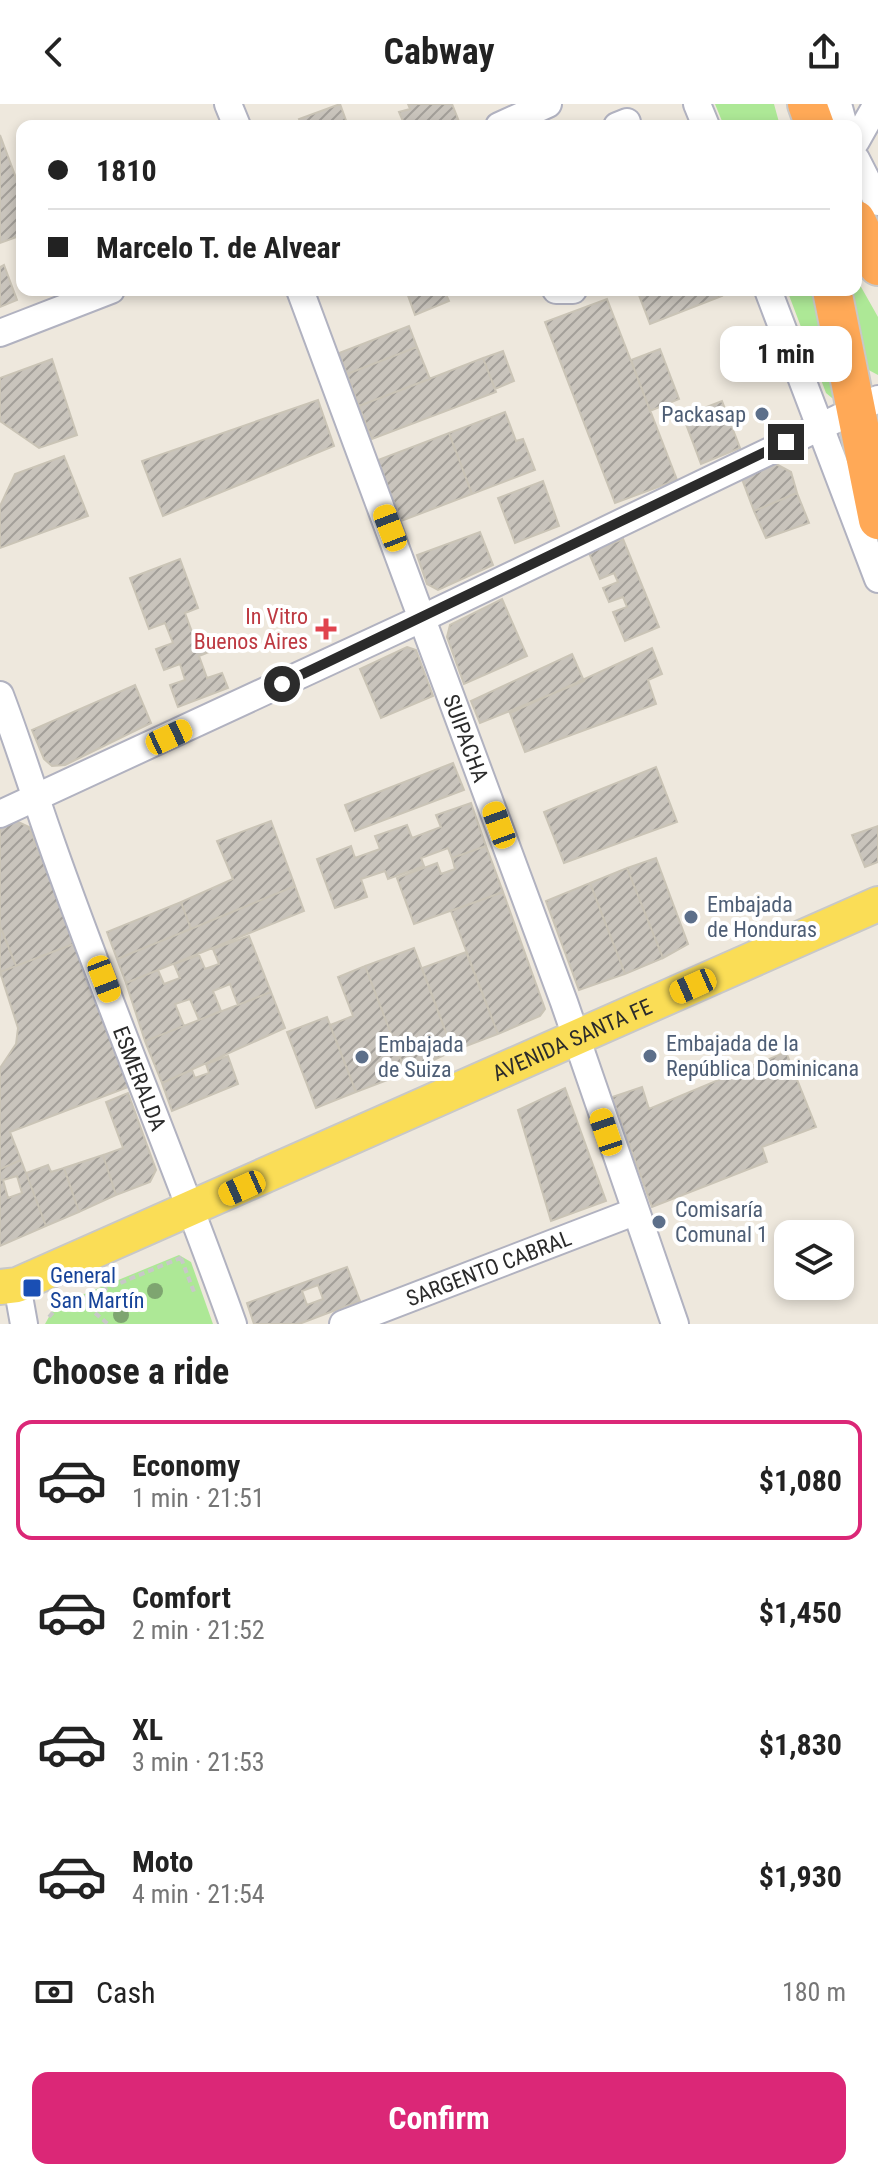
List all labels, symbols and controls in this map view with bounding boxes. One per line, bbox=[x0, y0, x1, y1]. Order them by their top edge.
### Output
icon: back bbox=[32, 30, 76, 74]
icon: share bbox=[802, 30, 846, 74]
text: Cabway bbox=[384, 31, 494, 73]
text: 1810 bbox=[96, 153, 157, 188]
text: Marcelo T. de Alvear bbox=[96, 230, 341, 265]
callout: 1 min bbox=[720, 326, 852, 382]
text: 1 min bbox=[757, 339, 815, 369]
place label: Packasap bbox=[661, 402, 746, 427]
marker: Packasap bbox=[753, 405, 771, 423]
route end bbox=[768, 424, 804, 460]
car bbox=[370, 501, 410, 555]
place label: In Vitro Buenos Aires bbox=[194, 604, 308, 654]
marker: In Vitro Buenos Aires bbox=[315, 618, 337, 640]
route start bbox=[264, 666, 300, 702]
street label: SUIPACHA bbox=[438, 691, 493, 786]
car bbox=[142, 716, 196, 758]
car bbox=[480, 798, 518, 852]
place label: Embajada de Honduras bbox=[707, 892, 817, 942]
marker: Embajada de Honduras bbox=[682, 908, 700, 926]
car bbox=[84, 952, 124, 1006]
car bbox=[666, 965, 720, 1007]
street label: AVENIDA SANTA FE bbox=[489, 994, 656, 1086]
street label: ESMERALDA bbox=[108, 1023, 171, 1134]
place label: Embajada de la República Dominicana bbox=[666, 1031, 859, 1081]
place label: Embajada de Suiza bbox=[378, 1032, 464, 1082]
marker: Embajada de la República Dominicana bbox=[641, 1047, 659, 1065]
marker: Embajada de Suiza bbox=[353, 1048, 371, 1066]
car bbox=[587, 1105, 625, 1159]
car bbox=[215, 1167, 269, 1209]
place label: Comisaría Comunal 1 bbox=[675, 1197, 768, 1247]
marker: Comisaría Comunal 1 bbox=[650, 1213, 668, 1231]
map controls bbox=[774, 1220, 854, 1300]
button: layers bbox=[774, 1220, 854, 1300]
street label: SARGENTO CABRAL bbox=[403, 1225, 575, 1311]
place label: General San Martín bbox=[50, 1263, 144, 1313]
marker: General San Martín bbox=[21, 1277, 43, 1299]
text: Choose a ride bbox=[32, 1351, 229, 1393]
icon: car bbox=[36, 1444, 108, 1516]
text: Economy bbox=[132, 1448, 240, 1483]
text: $1,080 bbox=[759, 1463, 842, 1498]
text: 1 min · 21:51 bbox=[132, 1483, 265, 1513]
icon: car bbox=[36, 1576, 108, 1648]
text: Comfort bbox=[132, 1580, 231, 1615]
text: $1,450 bbox=[759, 1595, 842, 1630]
text: 2 min · 21:52 bbox=[132, 1615, 265, 1645]
icon: car bbox=[36, 1708, 108, 1780]
text: XL bbox=[132, 1712, 163, 1747]
text: $1,830 bbox=[759, 1727, 842, 1762]
text: 3 min · 21:53 bbox=[132, 1747, 265, 1777]
icon: car bbox=[36, 1840, 108, 1912]
text: Moto bbox=[132, 1844, 193, 1879]
text: $1,930 bbox=[759, 1859, 842, 1894]
text: 4 min · 21:54 bbox=[132, 1879, 265, 1909]
icon: cash bbox=[32, 1970, 76, 2014]
text: Cash bbox=[96, 1975, 156, 2010]
text: 180 m bbox=[782, 1977, 846, 2007]
button: Confirm bbox=[32, 2072, 846, 2164]

